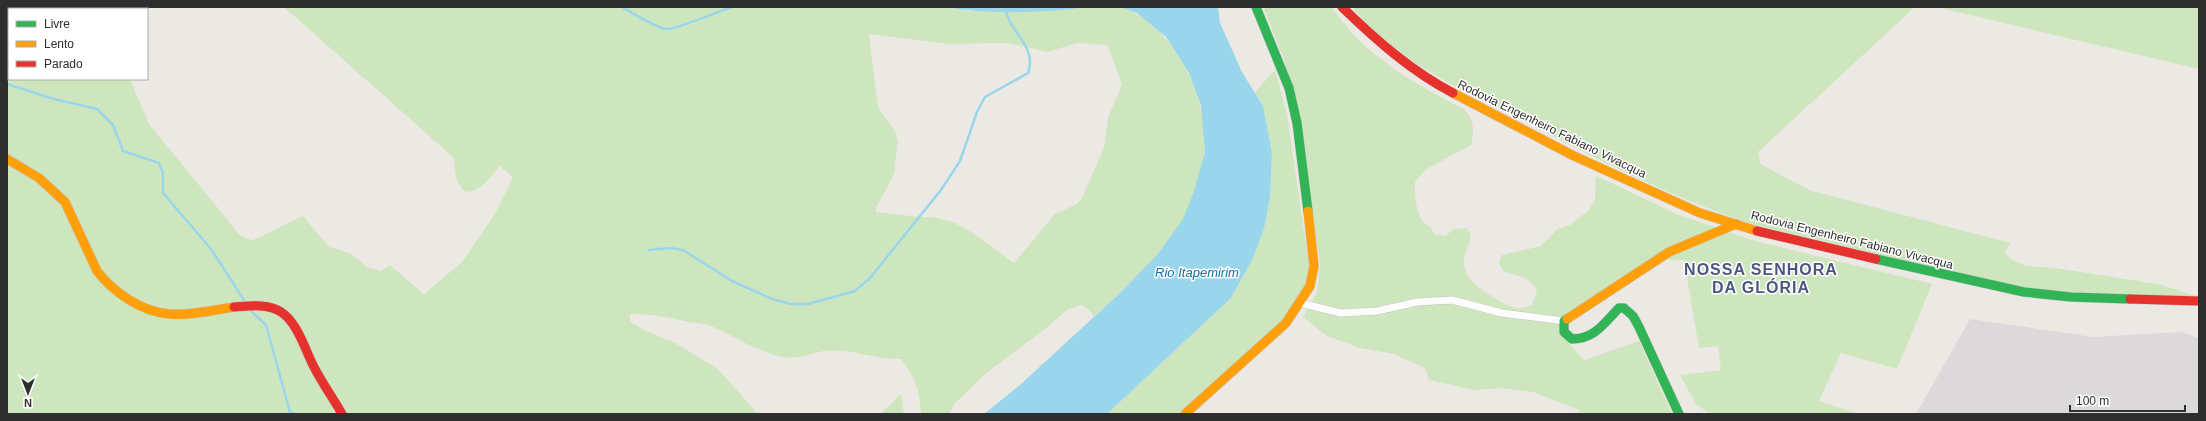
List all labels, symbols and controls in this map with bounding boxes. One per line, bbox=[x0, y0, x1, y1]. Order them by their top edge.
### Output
legend bbox=[8, 8, 148, 80]
text: Livre bbox=[44, 17, 70, 31]
text: Lento bbox=[44, 37, 74, 51]
text: Parado bbox=[44, 57, 83, 71]
street label: Rodovia Engenheiro Fabiano Vivacqua bbox=[1455, 77, 1649, 181]
street label: Rodovia Engenheiro Fabiano Vivacqua bbox=[1749, 208, 1955, 272]
district label: NOSSA SENHORA DA GLÓRIA bbox=[1684, 261, 1838, 296]
water label: Rio Itapemirim bbox=[1155, 265, 1239, 280]
north arrow bbox=[8, 373, 48, 413]
scale bar bbox=[2070, 387, 2185, 413]
text: 100 m bbox=[2076, 394, 2109, 408]
text: N bbox=[24, 397, 32, 409]

